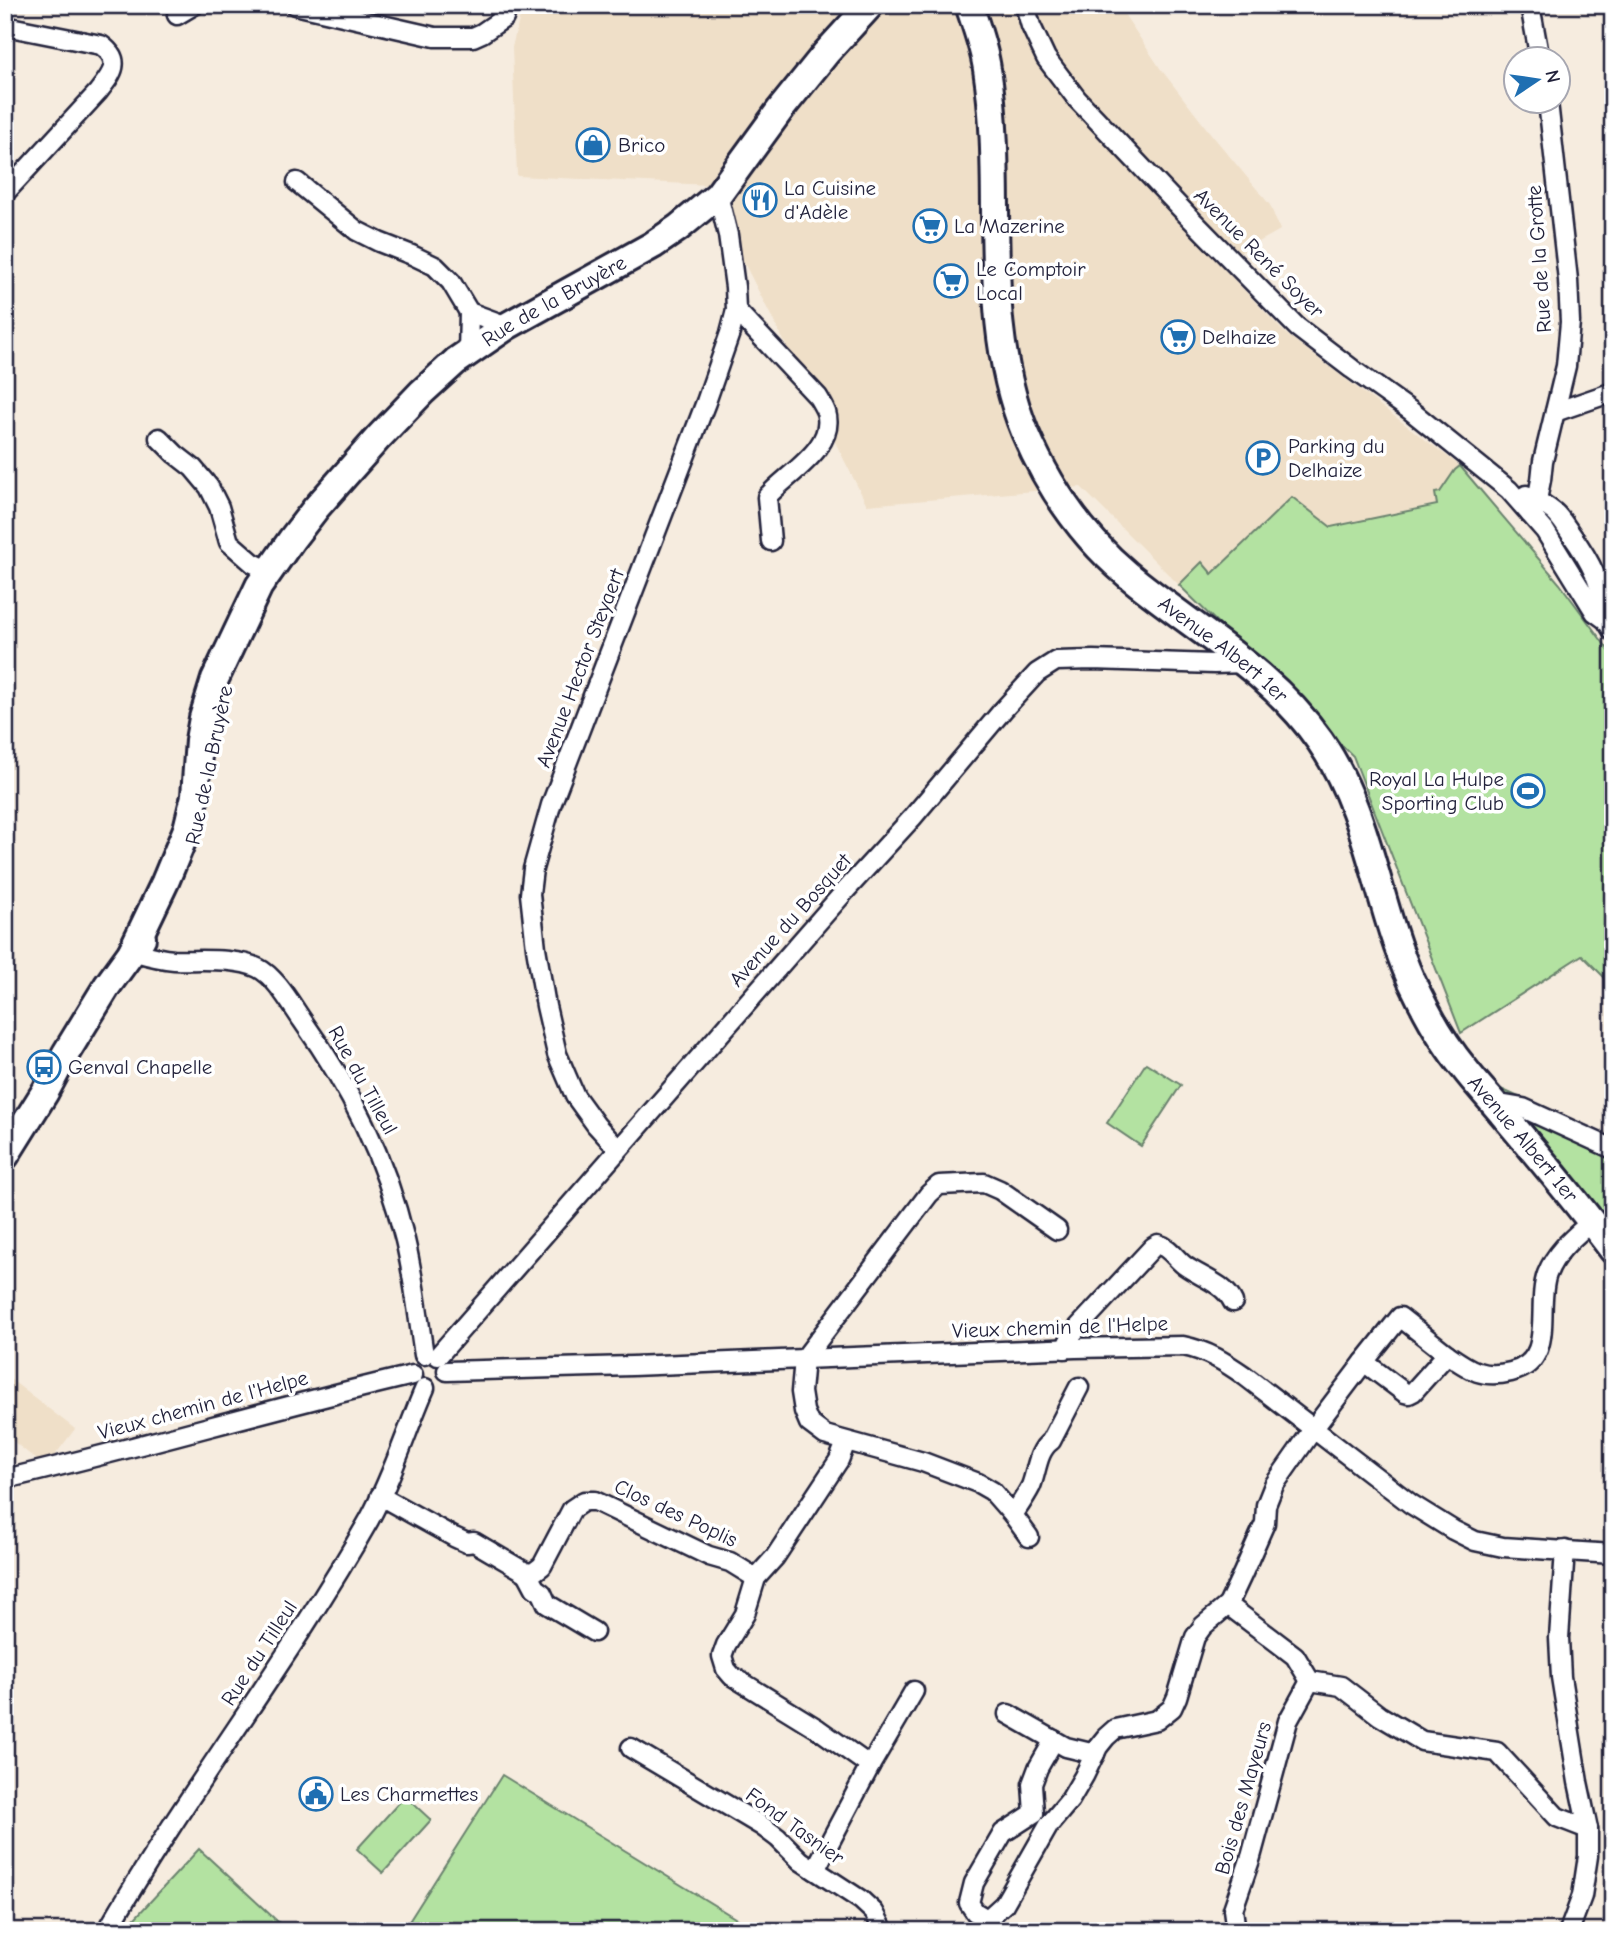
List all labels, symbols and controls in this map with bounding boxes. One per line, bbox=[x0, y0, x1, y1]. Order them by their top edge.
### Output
north arrow bbox=[1502, 46, 1572, 116]
text: N bbox=[1540, 68, 1565, 85]
shop icon: Brico bbox=[574, 126, 612, 164]
place label: Brico bbox=[618, 133, 665, 157]
place label: La Cuisine d'Adèle bbox=[784, 176, 876, 224]
restaurant icon: La Cuisine d'Adèle bbox=[741, 181, 779, 219]
street label: Avenue René Soyer bbox=[1189, 183, 1329, 323]
street label: Rue de la Grotte bbox=[1522, 184, 1556, 334]
supermarket icon: La Mazerine bbox=[911, 207, 949, 245]
place label: La Mazerine bbox=[954, 214, 1065, 238]
street label: Rue de la Bruyère bbox=[477, 250, 630, 352]
place label: Le Comptoir Local bbox=[976, 257, 1086, 305]
supermarket icon: Le Comptoir Local bbox=[932, 262, 970, 300]
supermarket icon: Delhaize bbox=[1159, 318, 1197, 356]
place label: Delhaize bbox=[1202, 325, 1276, 349]
place label: Parking du Delhaize bbox=[1288, 434, 1385, 482]
parking icon: Parking du Delhaize bbox=[1244, 439, 1282, 477]
street label: Avenue Hector Steyaert bbox=[531, 564, 629, 771]
street label: Avenue Albert 1er bbox=[1154, 591, 1294, 708]
street label: Rue de la Bruyère bbox=[180, 683, 238, 847]
place label: Royal La Hulpe Sporting Club bbox=[1369, 767, 1504, 815]
sports icon: Royal La Hulpe Sporting Club bbox=[1509, 772, 1547, 810]
street label: Avenue du Bosquet bbox=[724, 848, 857, 991]
street label: Rue du Tilleul bbox=[323, 1022, 403, 1138]
bus stop icon: Genval Chapelle bbox=[25, 1048, 63, 1086]
place label: Genval Chapelle bbox=[68, 1055, 212, 1079]
street label: Avenue Albert 1er bbox=[1463, 1071, 1584, 1207]
street label: Vieux chemin de l'Helpe bbox=[952, 1311, 1168, 1343]
street label: Vieux chemin de l'Helpe bbox=[95, 1365, 311, 1445]
street label: Clos des Poplis bbox=[611, 1474, 741, 1552]
street label: Rue du Tilleul bbox=[216, 1596, 302, 1710]
street label: Bois des Mayeurs bbox=[1210, 1719, 1276, 1877]
public building icon: Les Charmettes bbox=[297, 1775, 335, 1813]
place label: Les Charmettes bbox=[340, 1782, 478, 1806]
street label: Fond Tasnier bbox=[741, 1782, 849, 1870]

